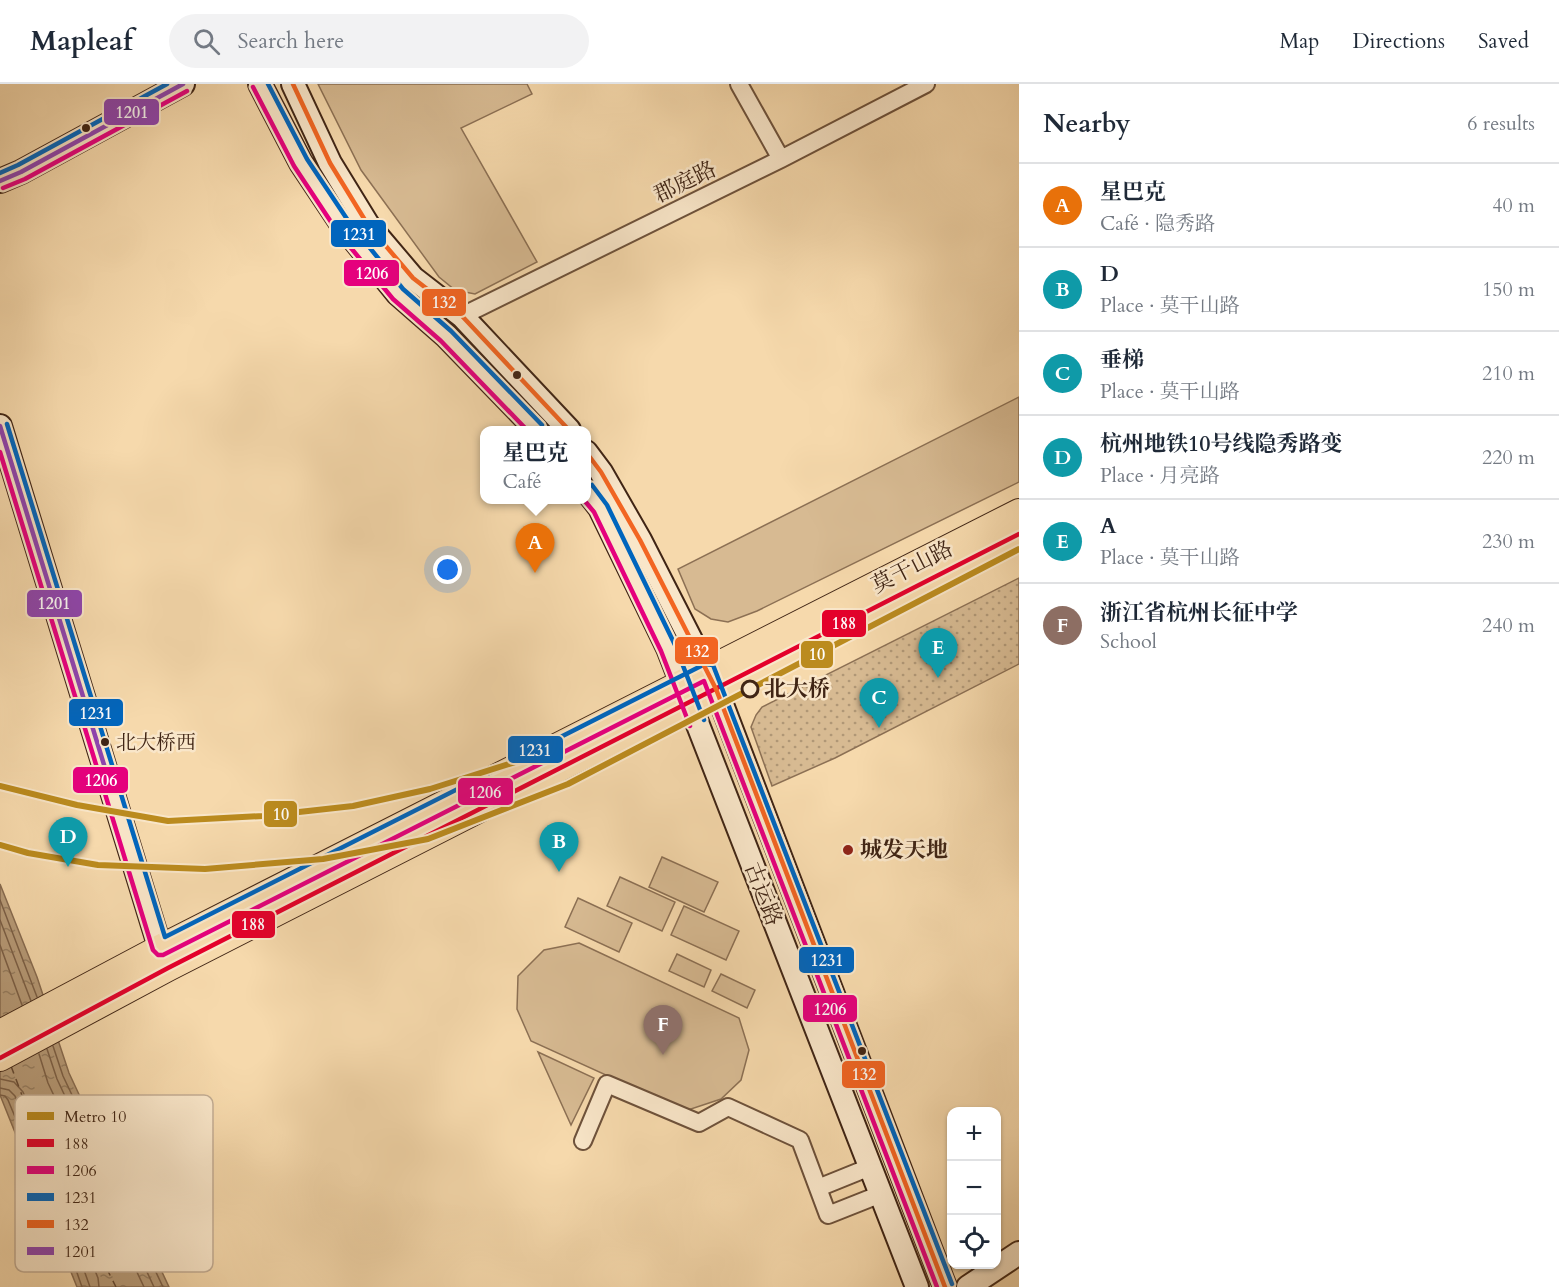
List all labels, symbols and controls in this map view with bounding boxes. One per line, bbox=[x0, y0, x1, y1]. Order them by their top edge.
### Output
search box bbox=[169, 14, 589, 68]
text: Mapleaf bbox=[30, 22, 133, 60]
icon: search bbox=[190, 25, 223, 58]
text: Search here bbox=[238, 26, 344, 56]
text: Map bbox=[1279, 27, 1319, 56]
text: Directions bbox=[1352, 27, 1445, 56]
text: Saved bbox=[1478, 27, 1529, 56]
line badge: 1201 bbox=[103, 98, 160, 126]
text: 1201 bbox=[116, 102, 148, 124]
text: Nearby bbox=[1043, 106, 1131, 141]
text: 6 results bbox=[1467, 110, 1535, 137]
unlabelled marker bbox=[80, 122, 92, 134]
street label: 郡庭路 bbox=[649, 154, 721, 210]
text: 星巴克 bbox=[1100, 177, 1166, 207]
text: A bbox=[1055, 192, 1070, 219]
text: 40 m bbox=[1492, 192, 1535, 219]
text: Café · 隐秀路 bbox=[1100, 210, 1215, 237]
line badge: 1231 bbox=[330, 219, 387, 248]
text: 1231 bbox=[343, 224, 375, 246]
line badge: 1206 bbox=[343, 259, 400, 287]
text: D bbox=[1100, 259, 1119, 289]
text: 1206 bbox=[356, 263, 388, 285]
text: B bbox=[1055, 276, 1070, 303]
text: 150 m bbox=[1482, 276, 1535, 303]
line badge: 132 bbox=[421, 288, 467, 317]
text: 132 bbox=[432, 292, 456, 314]
text: Place · 莫干山路 bbox=[1100, 292, 1240, 319]
text: 垂梯 bbox=[1100, 345, 1144, 375]
text: C bbox=[1055, 360, 1070, 387]
text: 210 m bbox=[1482, 360, 1535, 387]
unlabelled marker bbox=[511, 369, 523, 381]
text: Place · 莫干山路 bbox=[1100, 378, 1240, 405]
popup bbox=[480, 426, 591, 504]
text: 杭州地铁10号线隐秀路变 bbox=[1100, 429, 1343, 459]
text: 星巴克 bbox=[502, 438, 569, 468]
text: D bbox=[1054, 444, 1071, 471]
text: 220 m bbox=[1482, 444, 1535, 471]
text: Place · 月亮路 bbox=[1100, 462, 1220, 489]
text: Café bbox=[502, 468, 542, 495]
text: A bbox=[1100, 511, 1117, 541]
pin: A bbox=[516, 524, 554, 573]
text: E bbox=[1056, 528, 1069, 555]
text: 230 m bbox=[1482, 528, 1535, 555]
street label: 莫干山路 bbox=[866, 534, 958, 600]
text: Place · 莫干山路 bbox=[1100, 544, 1240, 571]
your location bbox=[433, 555, 462, 584]
line badge: 1201 bbox=[26, 589, 83, 618]
text: 1201 bbox=[38, 593, 70, 615]
text: 浙江省杭州长征中学 bbox=[1100, 598, 1298, 628]
line badge: 188 bbox=[821, 609, 867, 638]
text: F bbox=[1057, 612, 1068, 639]
text: 240 m bbox=[1482, 612, 1535, 639]
text: 188 bbox=[832, 613, 856, 635]
pin: E bbox=[918, 628, 958, 678]
text: School bbox=[1100, 628, 1157, 655]
line badge: 132 bbox=[674, 636, 719, 665]
line badge: 10 bbox=[800, 640, 834, 669]
text: 132 bbox=[685, 641, 709, 663]
text: 10 bbox=[809, 644, 825, 666]
place label: 北大桥 bbox=[764, 674, 830, 704]
pin: C bbox=[860, 678, 898, 728]
marker: 北大桥 bbox=[741, 680, 759, 698]
line badge: 1231 bbox=[68, 698, 124, 727]
text: 1231 bbox=[80, 703, 112, 725]
place label: 北大桥西 bbox=[116, 729, 196, 756]
line badge: 1231 bbox=[507, 735, 564, 764]
marker: 北大桥西 bbox=[99, 736, 111, 748]
text: 1231 bbox=[519, 740, 551, 762]
line badge: 1206 bbox=[72, 766, 129, 794]
text: 1206 bbox=[85, 770, 117, 792]
line badge: 1206 bbox=[457, 777, 514, 806]
text: 1206 bbox=[469, 782, 501, 804]
line badge: 10 bbox=[263, 800, 298, 828]
text: 10 bbox=[273, 804, 289, 826]
pin: D bbox=[48, 818, 88, 867]
pin: B bbox=[540, 822, 578, 872]
place label: 城发天地 bbox=[860, 835, 948, 865]
marker: 城发天地 bbox=[841, 843, 855, 857]
street label: 古运路 bbox=[737, 858, 789, 930]
line badge: 188 bbox=[231, 910, 276, 939]
text: 188 bbox=[241, 914, 265, 936]
line badge: 1231 bbox=[798, 946, 855, 974]
text: 1231 bbox=[811, 950, 843, 972]
line badge: 1206 bbox=[802, 994, 858, 1023]
text: 1206 bbox=[814, 999, 846, 1021]
pin: F bbox=[644, 1006, 682, 1055]
unlabelled marker bbox=[856, 1045, 868, 1057]
line badge: 132 bbox=[841, 1060, 886, 1089]
text: 132 bbox=[852, 1064, 876, 1086]
legend bbox=[15, 1095, 213, 1272]
text: Metro 10 bbox=[64, 1106, 127, 1128]
map controls bbox=[947, 1107, 1001, 1269]
button: + bbox=[947, 1107, 1001, 1161]
text: 188 bbox=[64, 1133, 89, 1155]
text: 1206 bbox=[64, 1160, 97, 1182]
button: − bbox=[947, 1161, 1001, 1215]
text: 1231 bbox=[64, 1187, 97, 1209]
text: 132 bbox=[64, 1214, 89, 1236]
button: locate bbox=[947, 1215, 1001, 1269]
text: 1201 bbox=[64, 1241, 97, 1263]

